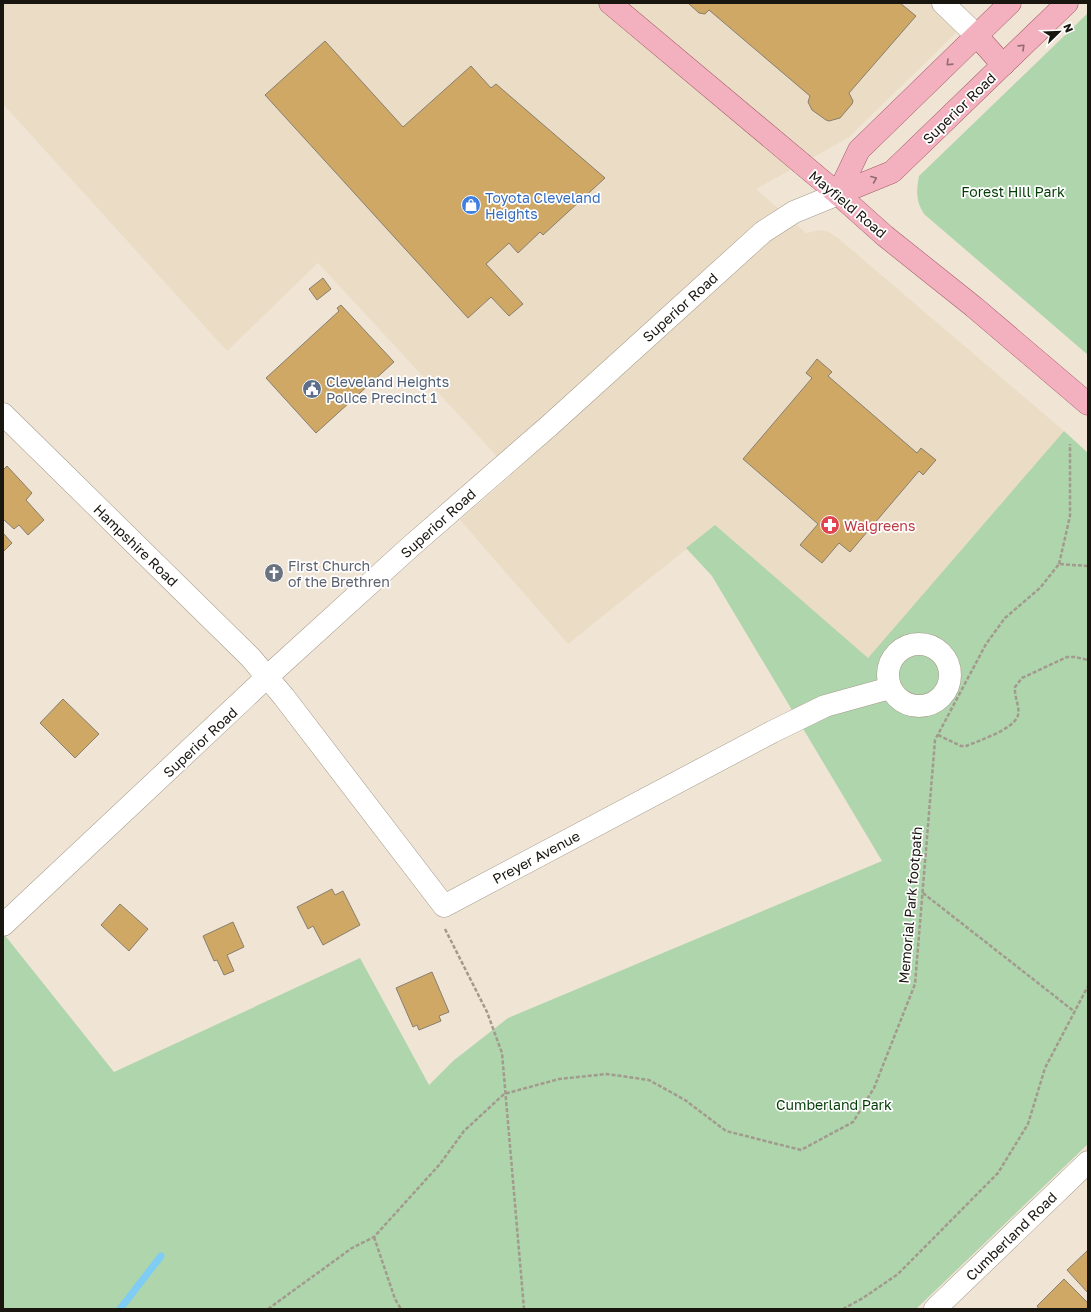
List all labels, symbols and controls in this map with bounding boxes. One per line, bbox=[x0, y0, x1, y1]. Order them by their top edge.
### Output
north arrow bbox=[1039, 12, 1079, 52]
text: N bbox=[1061, 22, 1076, 34]
one-way arrow bbox=[1017, 44, 1025, 51]
one-way arrow bbox=[946, 58, 954, 66]
street label: Superior Road bbox=[919, 69, 999, 147]
street label: Mayfield Road bbox=[806, 167, 890, 241]
one-way arrow bbox=[870, 176, 877, 184]
park label: Forest Hill Park bbox=[961, 183, 1065, 200]
place label: Toyota Cleveland Heights bbox=[485, 189, 601, 222]
shop icon: Toyota Cleveland Heights bbox=[460, 194, 482, 216]
street label: Superior Road bbox=[639, 269, 721, 345]
place label: Cleveland Heights Police Precinct 1 bbox=[326, 373, 449, 406]
public building icon: Cleveland Heights Police Precinct 1 bbox=[301, 378, 323, 400]
street label: Superior Road bbox=[397, 485, 479, 561]
street label: Hampshire Road bbox=[90, 500, 182, 590]
pharmacy icon: Walgreens bbox=[819, 514, 841, 536]
place label: Walgreens bbox=[844, 517, 915, 534]
place label: First Church of the Brethren bbox=[288, 557, 390, 590]
church icon: First Church of the Brethren bbox=[263, 562, 285, 584]
street label: Superior Road bbox=[159, 703, 241, 781]
street label: Memorial Park footpath bbox=[895, 826, 925, 984]
street label: Preyer Avenue bbox=[489, 827, 583, 887]
park label: Cumberland Park bbox=[776, 1096, 892, 1113]
street label: Cumberland Road bbox=[962, 1188, 1060, 1284]

